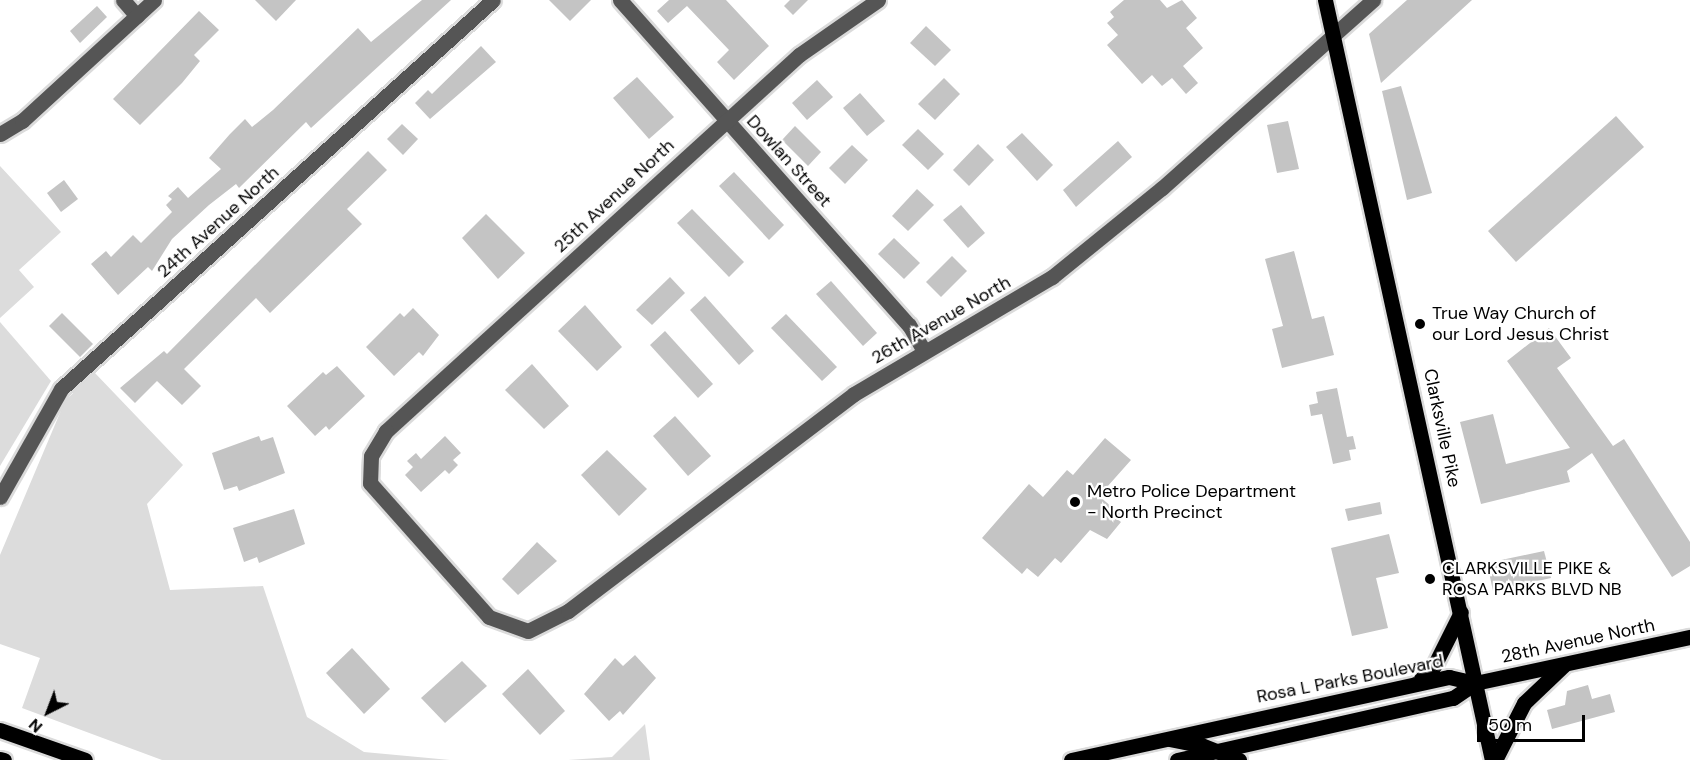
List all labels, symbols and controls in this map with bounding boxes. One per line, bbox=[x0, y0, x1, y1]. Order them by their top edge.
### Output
street label: Dowlan Street bbox=[742, 111, 836, 211]
street label: 25th Avenue North bbox=[549, 135, 679, 257]
street label: 24th Avenue North bbox=[153, 162, 283, 282]
street label: 26th Avenue North bbox=[868, 271, 1014, 369]
place label: True Way Church of our Lord Jesus Christ bbox=[1432, 303, 1609, 346]
marker: True Way Church of our Lord Jesus Christ bbox=[1413, 317, 1427, 331]
street label: Clarksville Pike bbox=[1419, 367, 1465, 489]
place label: Metro Police Department - North Precinct bbox=[1087, 481, 1296, 524]
marker: Metro Police Department - North Precinct bbox=[1068, 495, 1082, 509]
place label: CLARKSVILLE PIKE & ROSA PARKS BLVD NB bbox=[1442, 558, 1622, 600]
marker: CLARKSVILLE PIKE & ROSA PARKS BLVD NB bbox=[1423, 572, 1437, 586]
street label: 28th Avenue North bbox=[1499, 614, 1657, 668]
street label: Rosa L Parks Boulevard bbox=[1255, 650, 1445, 708]
north arrow bbox=[18, 682, 78, 742]
scale bar bbox=[1480, 703, 1588, 741]
text: 50 m bbox=[1488, 713, 1532, 737]
text: N bbox=[24, 714, 47, 737]

